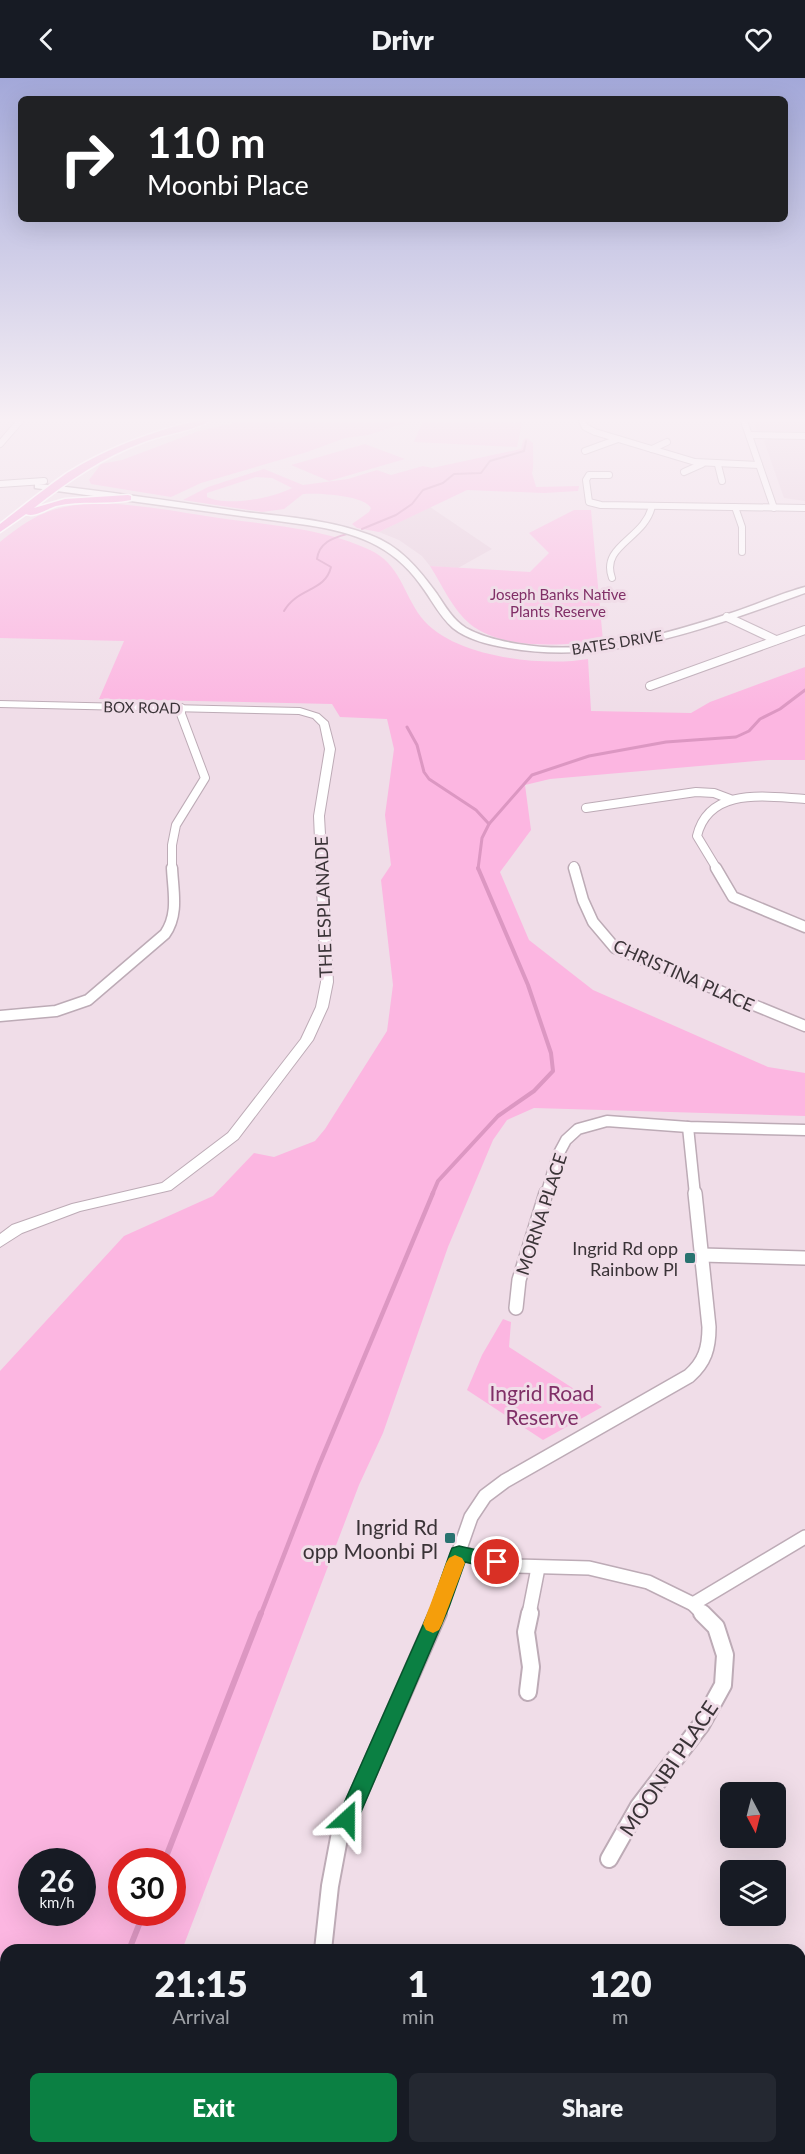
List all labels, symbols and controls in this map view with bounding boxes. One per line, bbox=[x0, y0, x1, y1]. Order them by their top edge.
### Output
icon: back bbox=[30, 23, 63, 56]
text: Drivr bbox=[371, 23, 434, 56]
icon: heart bbox=[742, 23, 775, 56]
text: 110 m bbox=[147, 117, 265, 167]
icon: right bbox=[48, 120, 126, 198]
text: Moonbi Place bbox=[147, 168, 309, 201]
park label: Joseph Banks Native Plants Reserve bbox=[490, 585, 626, 620]
street label: BATES DRIVE bbox=[570, 626, 664, 658]
street label: BOX ROAD bbox=[103, 697, 181, 717]
street label: THE ESPLANADE bbox=[310, 836, 336, 978]
street label: CHRISTINA PLACE bbox=[610, 934, 758, 1016]
street label: MORNA PLACE bbox=[511, 1150, 571, 1278]
place label: Ingrid Rd opp Rainbow Pl bbox=[572, 1237, 678, 1280]
marker: Ingrid Rd opp Rainbow Pl bbox=[683, 1251, 697, 1265]
park label: Ingrid Road Reserve bbox=[490, 1380, 594, 1429]
place label: Ingrid Rd opp Moonbi Pl bbox=[303, 1514, 438, 1563]
marker: Ingrid Rd opp Moonbi Pl bbox=[443, 1531, 457, 1545]
pin bbox=[471, 1536, 522, 1587]
icon: arrive bbox=[480, 1545, 513, 1578]
street label: MOONBI PLACE bbox=[614, 1696, 722, 1840]
north arrow bbox=[720, 1782, 786, 1848]
map controls bbox=[720, 1782, 786, 1926]
position arrow bbox=[315, 1787, 379, 1851]
speed limit sign: 30 bbox=[108, 1848, 186, 1926]
button: layers bbox=[720, 1860, 786, 1926]
text: 26 bbox=[40, 1862, 74, 1898]
text: km/h bbox=[39, 1893, 75, 1911]
text: 21:15 bbox=[154, 1961, 248, 2005]
text: 1 bbox=[408, 1961, 429, 2005]
text: 120 bbox=[589, 1961, 652, 2005]
text: Arrival bbox=[172, 2004, 230, 2028]
text: min bbox=[402, 2004, 434, 2028]
text: m bbox=[612, 2004, 628, 2028]
button: Exit bbox=[30, 2073, 397, 2142]
button: Share bbox=[409, 2073, 776, 2142]

